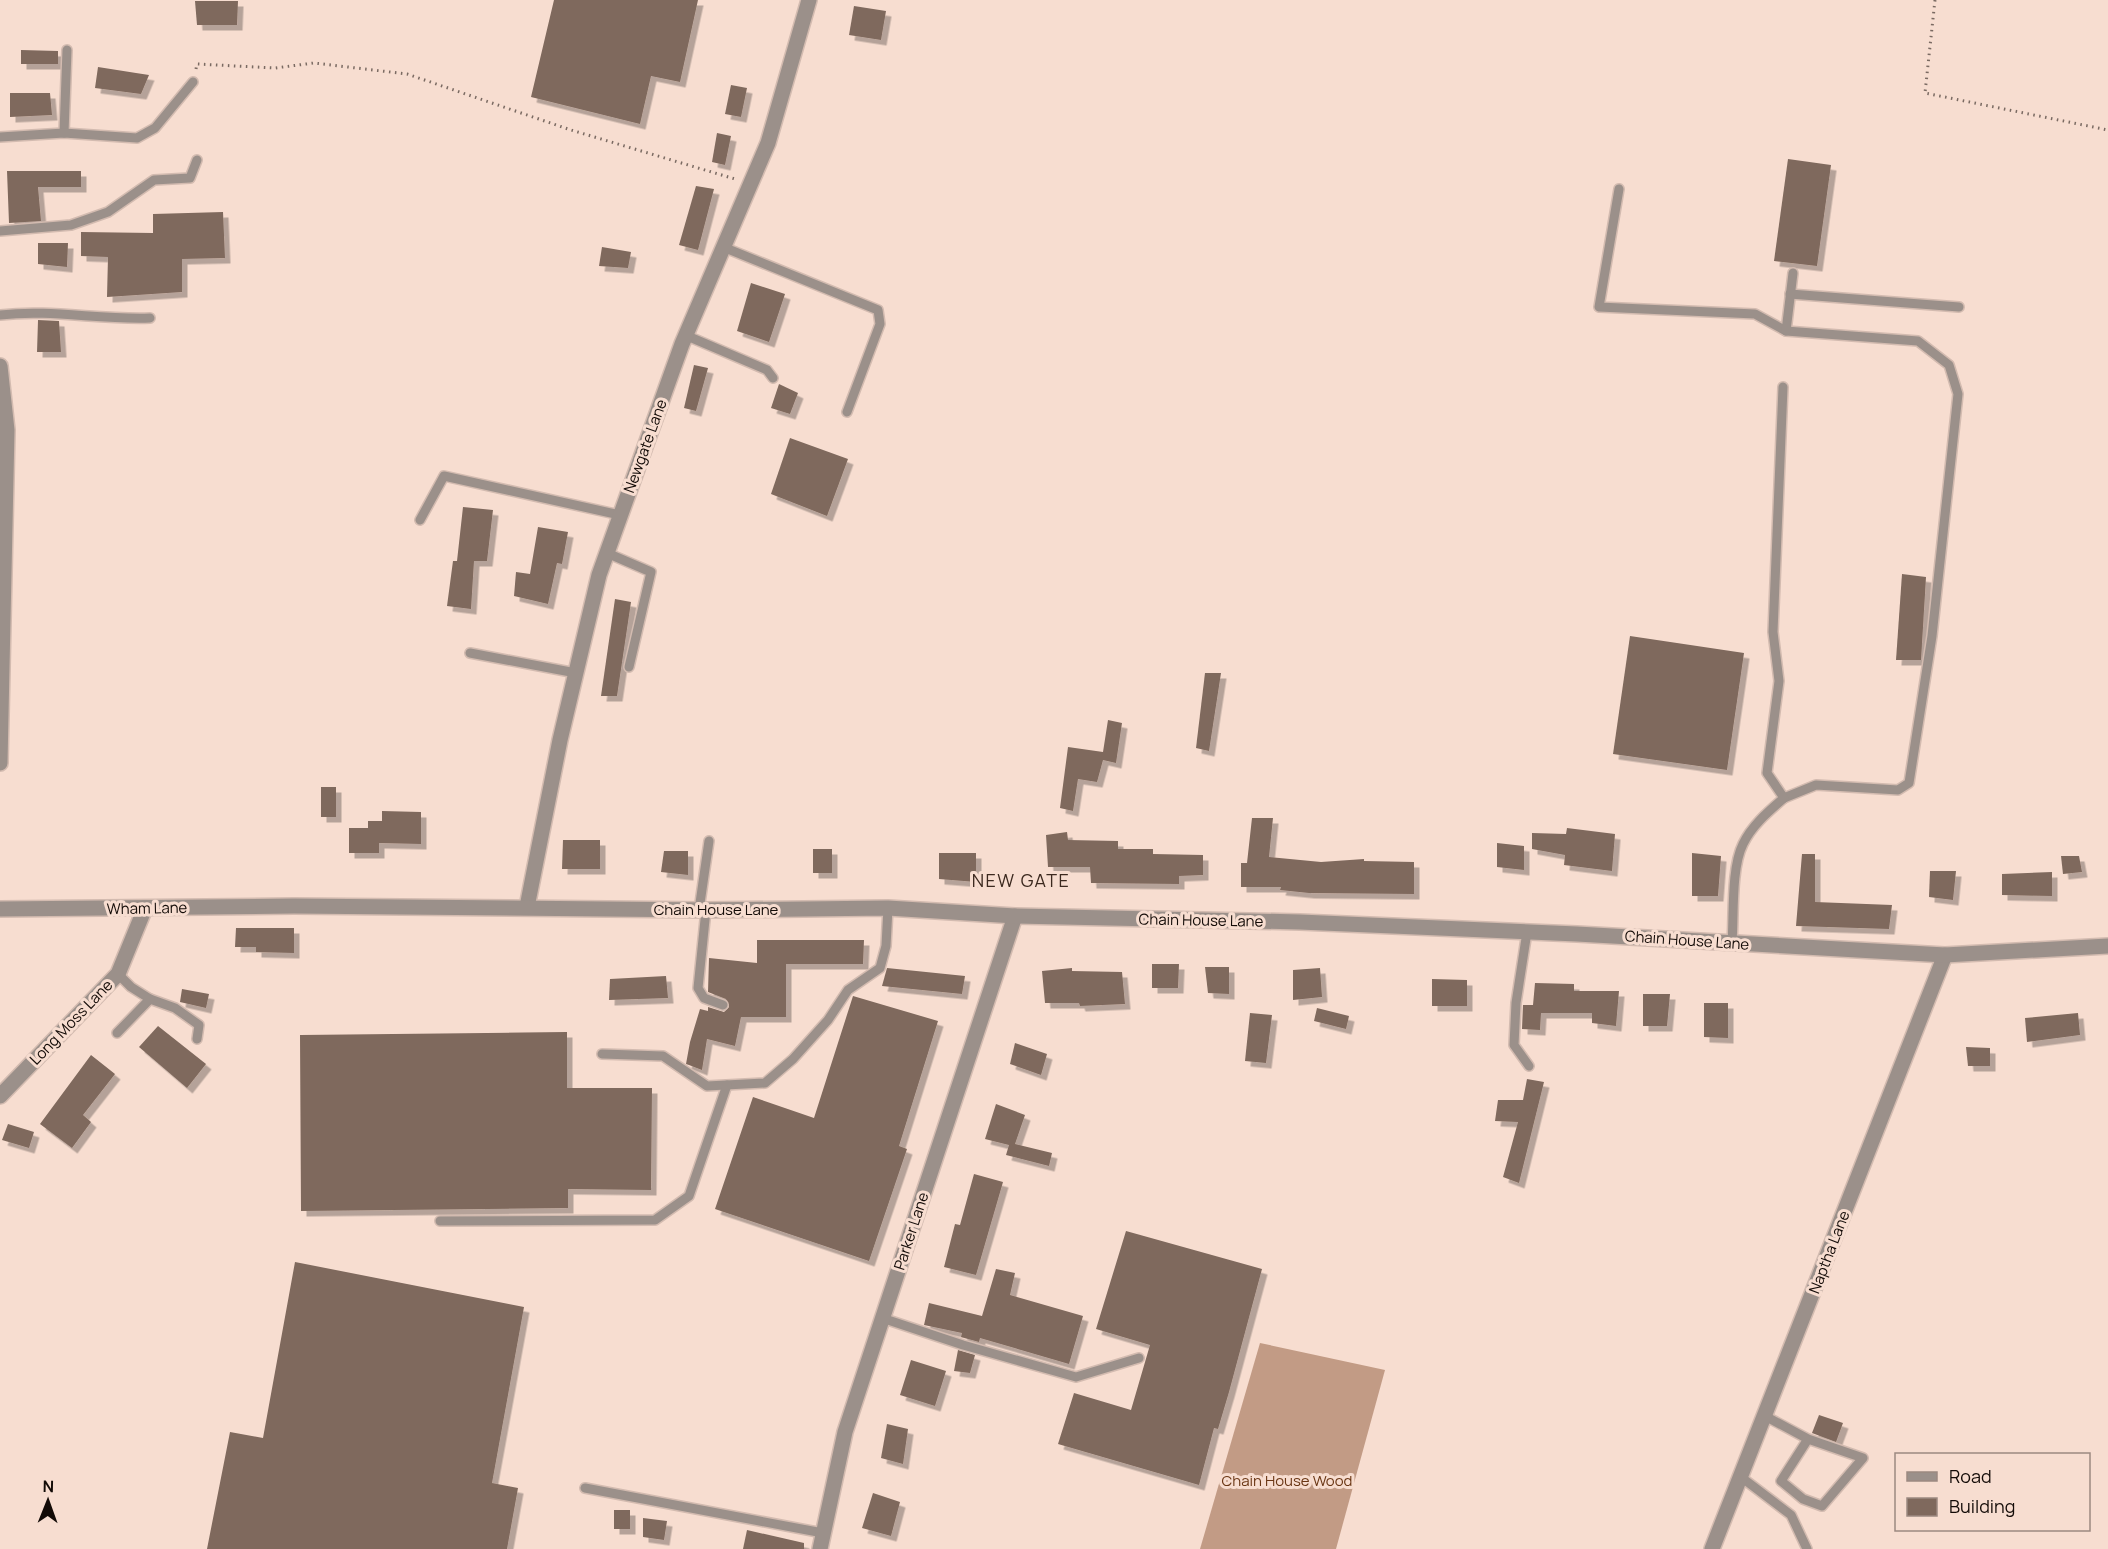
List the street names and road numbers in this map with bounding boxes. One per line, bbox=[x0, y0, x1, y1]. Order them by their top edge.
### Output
street label: Newgate Lane bbox=[618, 396, 672, 496]
street label: Wham Lane bbox=[107, 897, 188, 919]
street label: Chain House Lane bbox=[654, 899, 779, 920]
street label: Chain House Lane bbox=[1138, 908, 1264, 932]
street label: Chain House Lane bbox=[1624, 925, 1750, 955]
street label: Long Moss Lane bbox=[25, 975, 117, 1069]
street label: Parker Lane bbox=[889, 1189, 933, 1273]
street label: Naptha Lane bbox=[1804, 1207, 1855, 1297]

